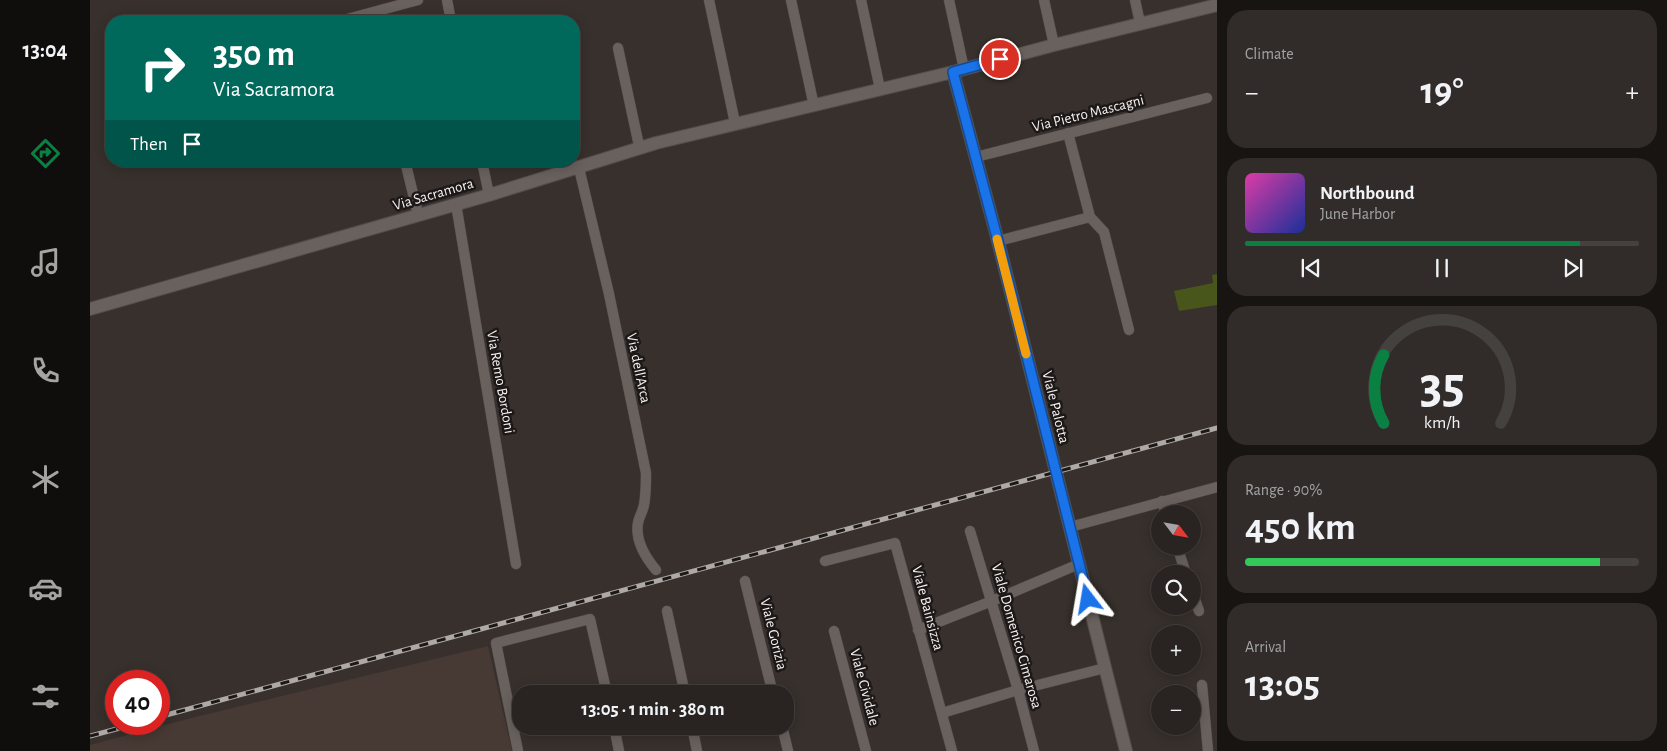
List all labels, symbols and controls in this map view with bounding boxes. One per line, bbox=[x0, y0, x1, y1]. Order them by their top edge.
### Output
icon: right bbox=[130, 35, 195, 100]
text: 350 m bbox=[213, 37, 295, 72]
pin bbox=[979, 38, 1021, 80]
text: 13:04 bbox=[23, 39, 67, 61]
icon: arrive bbox=[986, 45, 1014, 73]
text: Climate bbox=[1245, 46, 1294, 62]
text: 19° bbox=[1420, 73, 1464, 111]
text: Via Sacramora bbox=[213, 78, 335, 100]
text: − bbox=[1245, 79, 1258, 107]
text: + bbox=[1626, 79, 1639, 107]
street label: Via Pietro Mascagni bbox=[1031, 92, 1146, 135]
icon: arrive bbox=[178, 130, 206, 158]
text: Then bbox=[130, 135, 168, 154]
icon: directions bbox=[28, 136, 63, 171]
street label: Via Sacramora bbox=[391, 176, 475, 213]
text: Northbound bbox=[1320, 184, 1415, 203]
text: June Harbor bbox=[1320, 206, 1395, 222]
icon: music bbox=[28, 245, 63, 280]
icon: previous bbox=[1297, 254, 1325, 282]
icon: pause bbox=[1428, 254, 1456, 282]
icon: next bbox=[1559, 254, 1587, 282]
street label: Via Remo Bordoni bbox=[484, 329, 517, 435]
street label: Via dell'Arca bbox=[624, 332, 653, 404]
icon: phone bbox=[28, 353, 63, 388]
text: 35 bbox=[1420, 360, 1464, 412]
street label: Viale Palotta bbox=[1039, 369, 1072, 445]
text: km/h bbox=[1424, 414, 1460, 432]
icon: climate bbox=[28, 462, 63, 497]
text: Range · 90% bbox=[1245, 482, 1322, 498]
north arrow bbox=[1151, 505, 1201, 555]
map controls bbox=[1151, 505, 1201, 735]
text: 450 km bbox=[1245, 509, 1356, 547]
street label: Viale Domenico Cimarosa bbox=[989, 562, 1044, 710]
street label: Viale Bainsizza bbox=[909, 564, 946, 652]
button: search bbox=[1151, 565, 1201, 615]
icon: car bbox=[28, 571, 63, 606]
position arrow bbox=[1061, 572, 1113, 624]
street label: Viale Gorizia bbox=[757, 597, 790, 672]
button: + bbox=[1151, 625, 1201, 675]
text: Arrival bbox=[1245, 639, 1286, 655]
street label: Viale Cividale bbox=[847, 647, 882, 727]
text: 13:05 bbox=[1245, 666, 1320, 704]
speed limit sign: 40 bbox=[105, 670, 170, 735]
icon: filters bbox=[28, 679, 63, 714]
button: − bbox=[1151, 685, 1201, 735]
text: 13:05 · 1 min · 380 m bbox=[581, 700, 725, 719]

